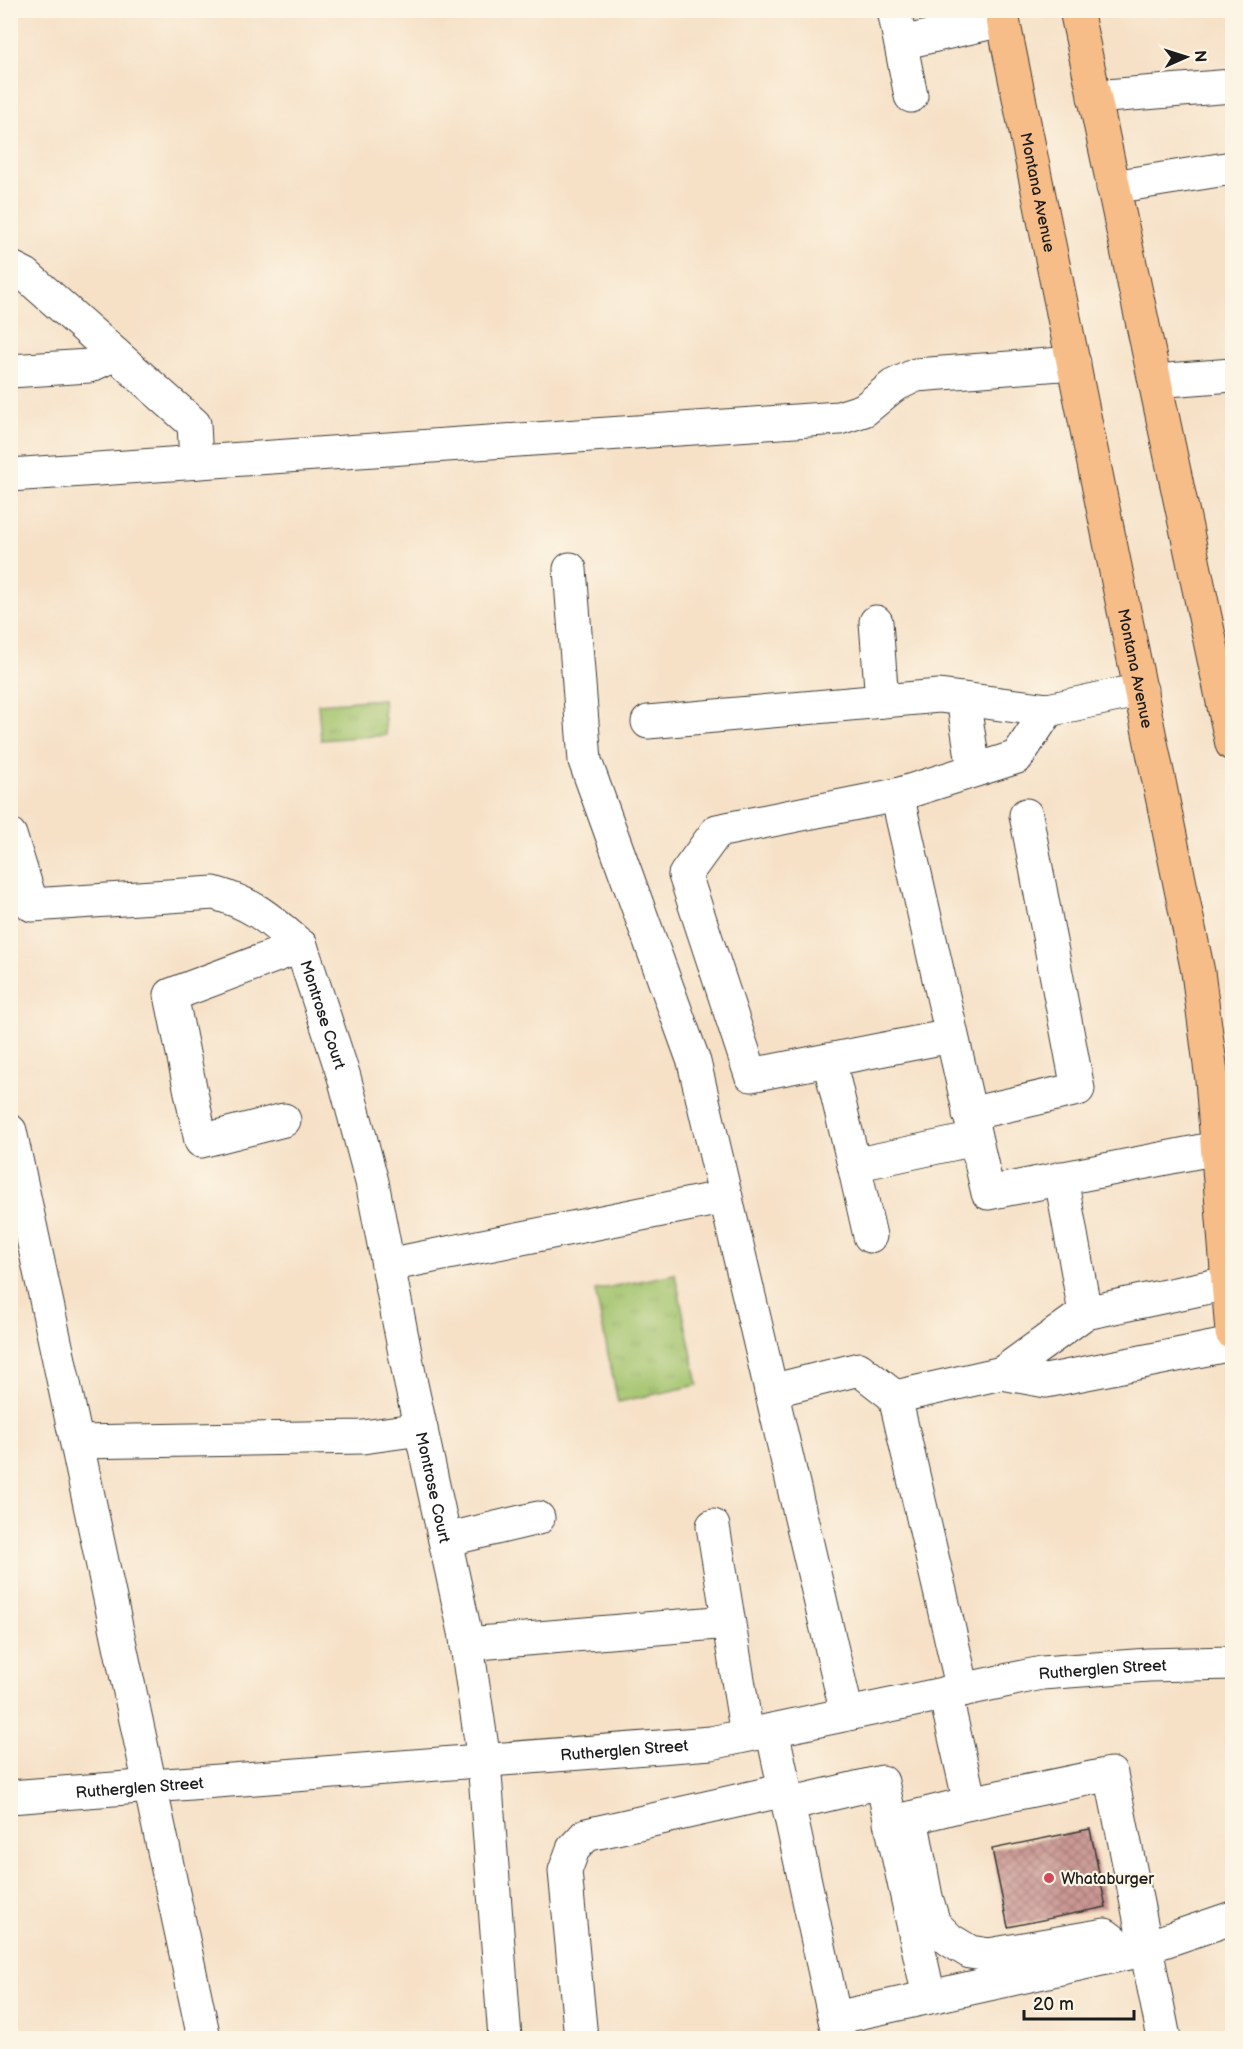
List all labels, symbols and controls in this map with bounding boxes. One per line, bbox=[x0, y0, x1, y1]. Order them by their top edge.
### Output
north arrow bbox=[1156, 27, 1216, 87]
text: N bbox=[1190, 50, 1209, 63]
street label: Montana Avenue bbox=[1015, 131, 1058, 254]
street label: Montana Avenue bbox=[1113, 607, 1156, 731]
street label: Montrose Court bbox=[295, 958, 349, 1072]
street label: Montrose Court bbox=[411, 1430, 453, 1545]
street label: Rutherglen Street bbox=[1038, 1657, 1167, 1684]
street label: Rutherglen Street bbox=[560, 1737, 689, 1766]
street label: Rutherglen Street bbox=[75, 1774, 204, 1803]
place label: Whataburger bbox=[1061, 1870, 1154, 1889]
marker: Whataburger bbox=[1042, 1871, 1056, 1885]
scale bar bbox=[1024, 1983, 1134, 2021]
text: 20 m bbox=[1033, 1994, 1074, 2015]

